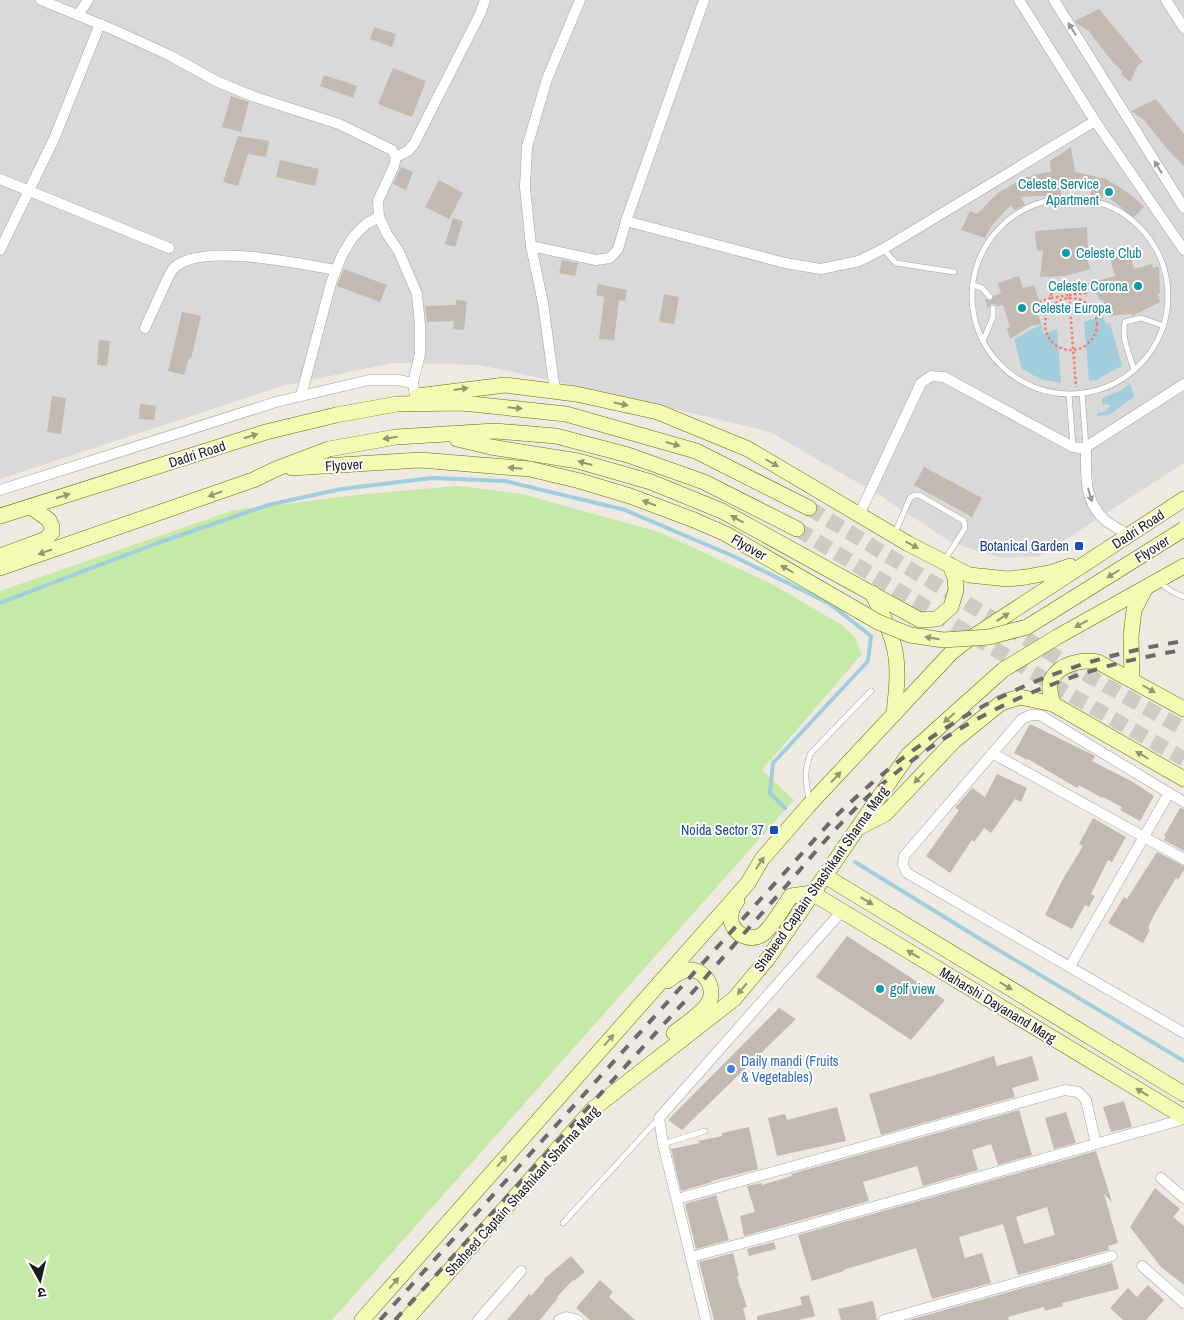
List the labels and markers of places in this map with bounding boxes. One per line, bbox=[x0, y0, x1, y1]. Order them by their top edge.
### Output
place label: Celeste Service Apartment bbox=[1018, 175, 1099, 209]
marker: Celeste Service Apartment bbox=[1103, 186, 1115, 198]
place label: Celeste Club bbox=[1076, 244, 1142, 262]
marker: Celeste Club bbox=[1060, 247, 1072, 259]
place label: Celeste Corona bbox=[1048, 277, 1129, 295]
marker: Celeste Corona bbox=[1132, 280, 1144, 292]
place label: Celeste Europa bbox=[1032, 299, 1112, 317]
marker: Celeste Europa bbox=[1016, 302, 1028, 314]
place label: Botanical Garden bbox=[980, 537, 1069, 555]
marker: Botanical Garden bbox=[1073, 540, 1085, 552]
place label: Noida Sector 37 bbox=[681, 821, 764, 839]
marker: Noida Sector 37 bbox=[768, 824, 780, 836]
place label: golf view bbox=[890, 980, 936, 998]
marker: golf view bbox=[874, 983, 886, 995]
place label: Daily mandi (Fruits & Vegetables) bbox=[741, 1052, 839, 1086]
marker: Daily mandi (Fruits & Vegetables) bbox=[725, 1063, 737, 1075]

